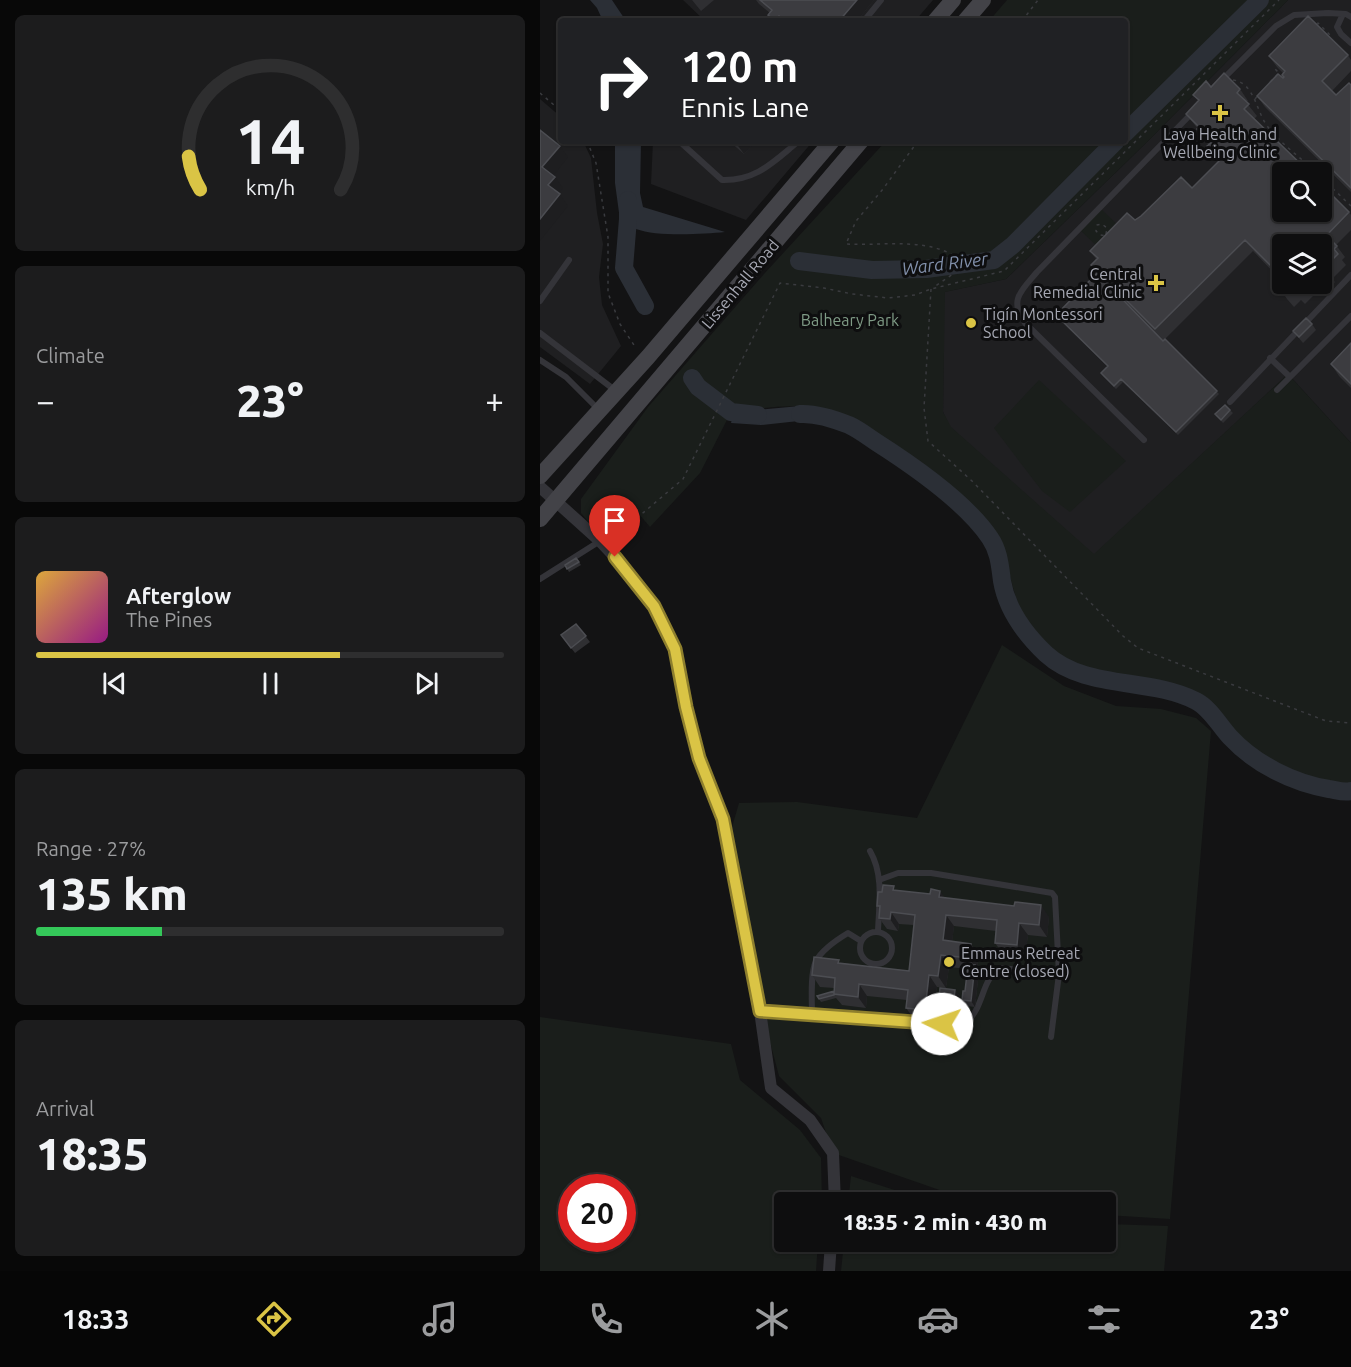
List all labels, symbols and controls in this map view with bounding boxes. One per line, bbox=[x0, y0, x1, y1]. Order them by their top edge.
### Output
icon: right bbox=[582, 42, 660, 120]
text: 120 m bbox=[681, 43, 798, 90]
text: Ennis Lane bbox=[681, 92, 809, 122]
marker: Laya Health and Wellbeing Clinic bbox=[1211, 104, 1229, 122]
text: 14 bbox=[235, 106, 305, 176]
place label: Laya Health and Wellbeing Clinic bbox=[1163, 125, 1278, 161]
map controls bbox=[1272, 162, 1332, 294]
button: search bbox=[1272, 162, 1332, 222]
text: km/h bbox=[245, 175, 295, 199]
button: layers bbox=[1272, 234, 1332, 294]
street label: Lissenhall Road bbox=[698, 236, 782, 332]
water label: Ward River bbox=[901, 248, 990, 278]
place label: Central Remedial Clinic bbox=[1033, 265, 1143, 301]
marker: Central Remedial Clinic bbox=[1147, 274, 1165, 292]
place label: Tigín Montessori School bbox=[983, 305, 1103, 341]
park label: Balheary Park bbox=[801, 311, 899, 329]
marker: Tigín Montessori School bbox=[964, 316, 978, 330]
text: Climate bbox=[36, 344, 105, 367]
text: 23° bbox=[236, 375, 304, 426]
text: − bbox=[36, 382, 55, 419]
text: + bbox=[485, 382, 504, 419]
pin bbox=[589, 495, 640, 557]
icon: arrive bbox=[598, 504, 631, 537]
text: Afterglow bbox=[126, 583, 231, 608]
text: The Pines bbox=[126, 608, 212, 631]
icon: previous bbox=[98, 667, 131, 700]
icon: pause bbox=[254, 667, 287, 700]
icon: next bbox=[410, 667, 443, 700]
text: Range · 27% bbox=[36, 837, 146, 860]
text: 135 km bbox=[36, 868, 188, 919]
place label: Emmaus Retreat Centre (closed) bbox=[961, 944, 1081, 981]
marker: Emmaus Retreat Centre (closed) bbox=[942, 955, 956, 969]
position arrow bbox=[910, 992, 974, 1056]
text: Arrival bbox=[36, 1097, 94, 1120]
text: 18:35 bbox=[36, 1128, 149, 1179]
speed limit sign: 20 bbox=[558, 1174, 636, 1252]
text: 18:35 · 2 min · 430 m bbox=[843, 1209, 1047, 1234]
icon: directions bbox=[253, 1298, 295, 1340]
icon: music bbox=[419, 1298, 461, 1340]
icon: phone bbox=[585, 1298, 627, 1340]
icon: climate bbox=[751, 1298, 793, 1340]
icon: car bbox=[917, 1298, 959, 1340]
icon: filters bbox=[1083, 1298, 1125, 1340]
text: 18:33 bbox=[62, 1304, 130, 1334]
text: 23° bbox=[1249, 1304, 1289, 1334]

